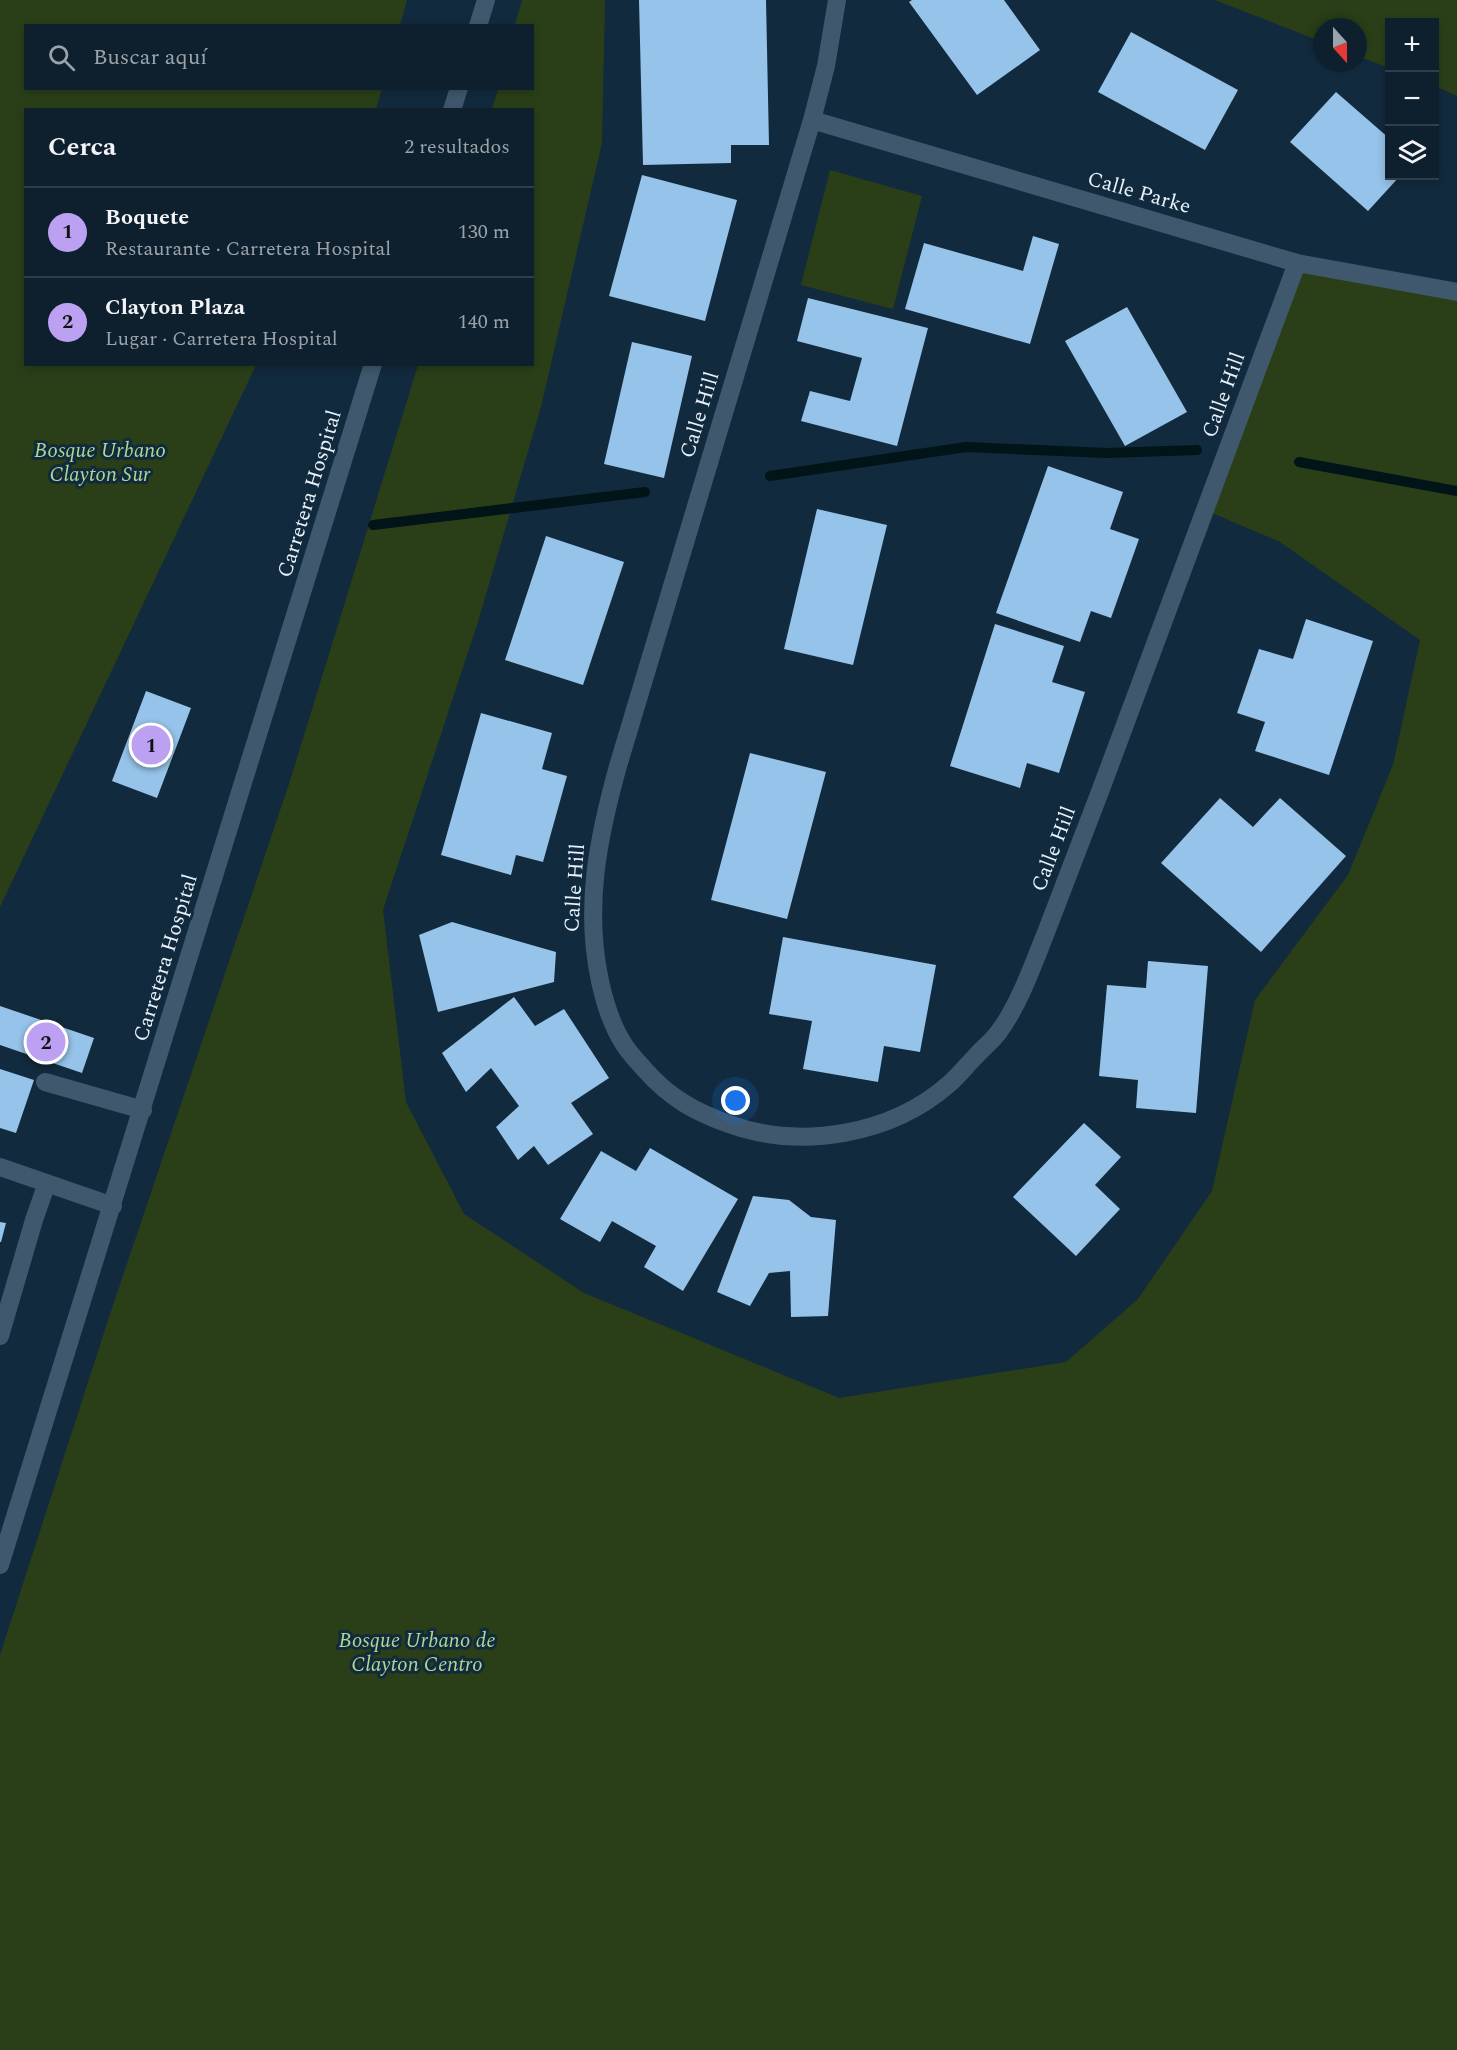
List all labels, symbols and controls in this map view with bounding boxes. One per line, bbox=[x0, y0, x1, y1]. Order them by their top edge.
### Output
north arrow bbox=[1313, 18, 1367, 72]
map controls bbox=[1385, 18, 1439, 180]
button: + bbox=[1385, 18, 1439, 72]
search box bbox=[24, 24, 534, 90]
icon: search bbox=[45, 41, 78, 74]
text: Buscar aquí bbox=[93, 41, 207, 74]
button: − bbox=[1385, 72, 1439, 126]
button: layers bbox=[1385, 126, 1439, 180]
text: Cerca bbox=[48, 127, 116, 167]
text: 2 resultados bbox=[404, 132, 510, 162]
street label: Calle Parke bbox=[1084, 163, 1194, 223]
text: Boquete bbox=[105, 201, 189, 234]
text: 1 bbox=[62, 217, 73, 247]
text: 130 m bbox=[458, 217, 510, 247]
text: Restaurante · Carretera Hospital bbox=[105, 234, 391, 264]
text: Clayton Plaza bbox=[105, 291, 245, 324]
text: 2 bbox=[62, 307, 73, 337]
text: 140 m bbox=[458, 307, 510, 337]
text: Lugar · Carretera Hospital bbox=[105, 324, 338, 354]
street label: Calle Hill bbox=[1194, 348, 1254, 442]
street label: Calle Hill bbox=[672, 368, 728, 462]
street label: Carretera Hospital bbox=[269, 406, 351, 582]
park label: Bosque Urbano Clayton Sur bbox=[34, 435, 166, 491]
pin: 1 bbox=[132, 722, 170, 768]
street label: Calle Hill bbox=[1023, 802, 1085, 896]
street label: Calle Hill bbox=[556, 842, 594, 934]
street label: Carretera Hospital bbox=[125, 870, 207, 1046]
pin: 2 bbox=[26, 1020, 66, 1064]
your location bbox=[721, 1086, 750, 1115]
park label: Bosque Urbano de Clayton Centro bbox=[338, 1625, 496, 1681]

